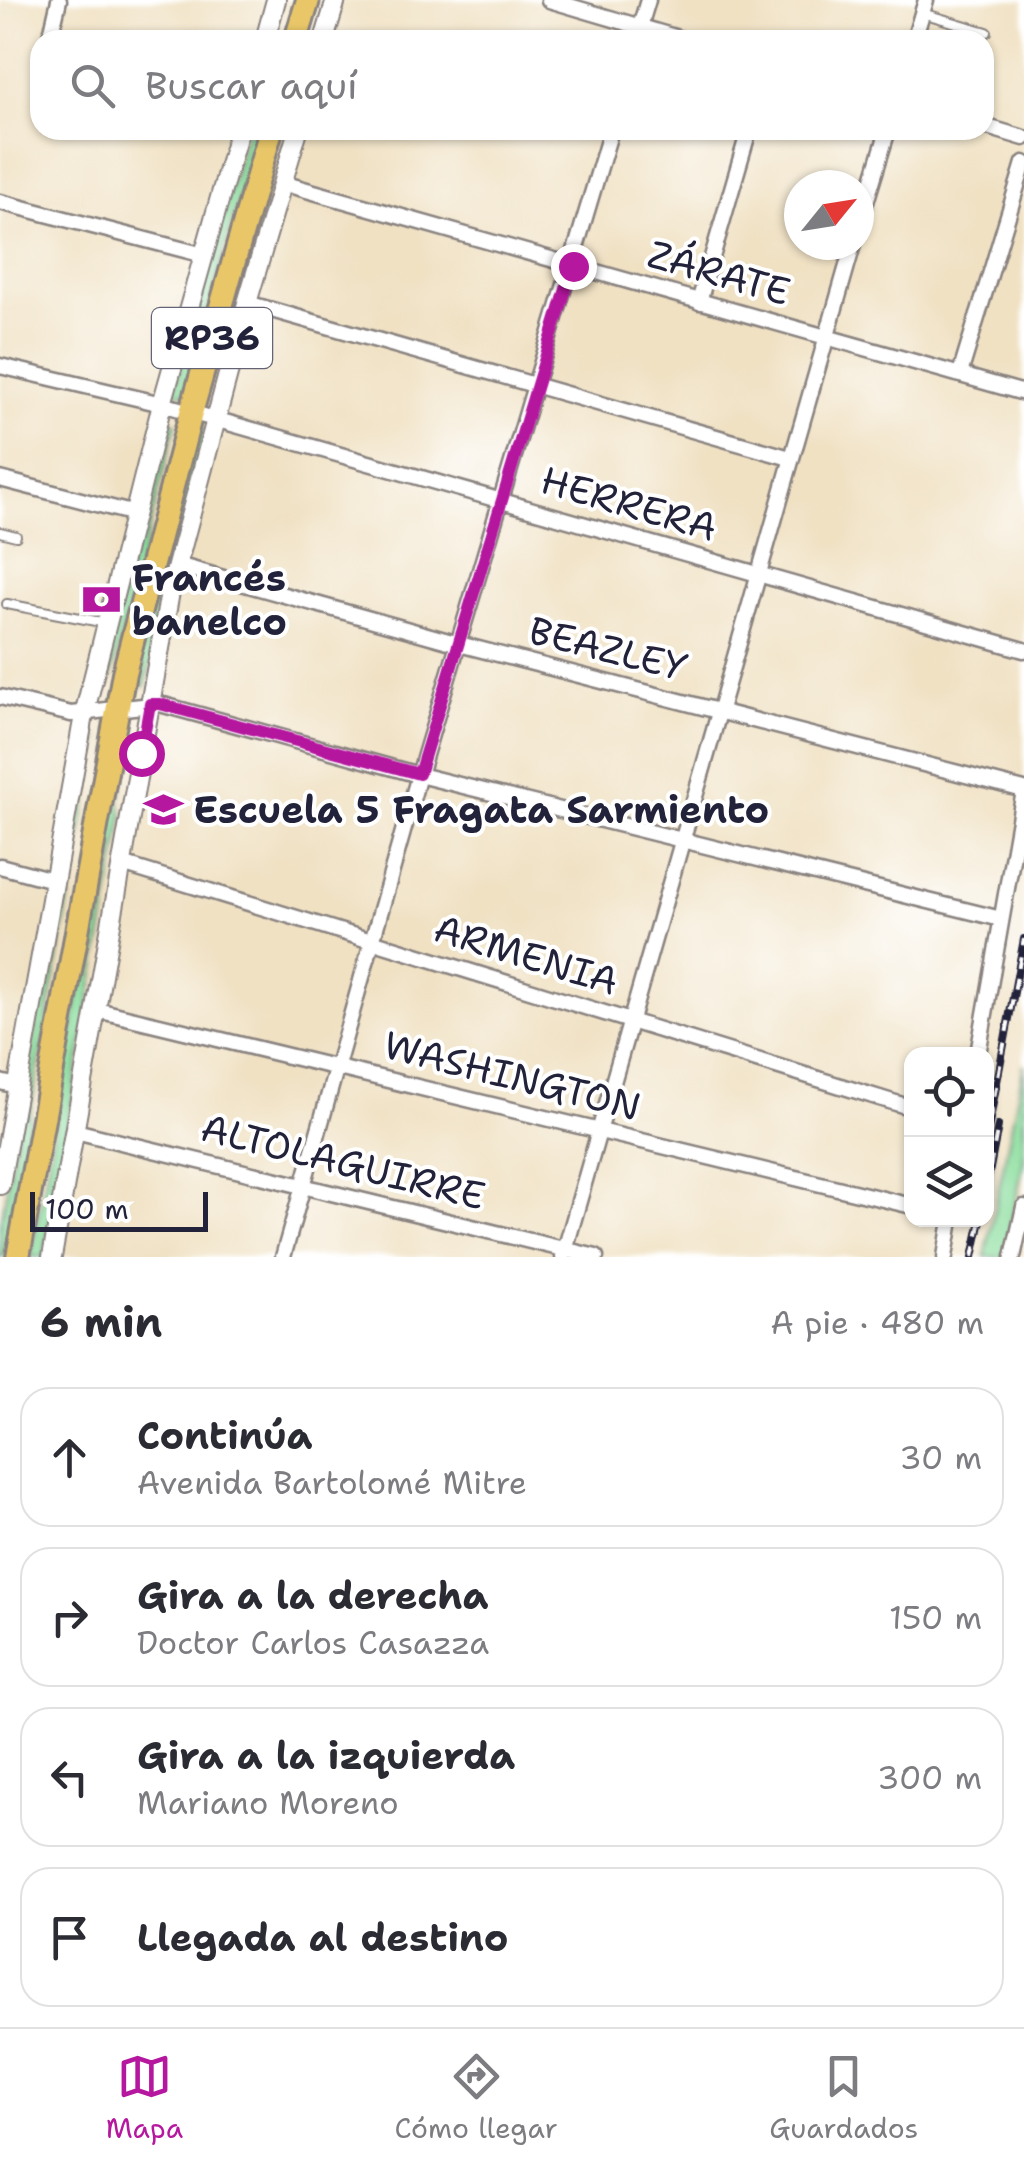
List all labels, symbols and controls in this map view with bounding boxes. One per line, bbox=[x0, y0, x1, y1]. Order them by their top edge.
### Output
search box bbox=[30, 30, 994, 140]
icon: search bbox=[65, 58, 120, 113]
text: Buscar aquí bbox=[145, 60, 358, 111]
north arrow bbox=[784, 170, 874, 260]
street label: ZÁRATE bbox=[642, 228, 796, 317]
route end bbox=[551, 244, 597, 290]
road number: RP36 bbox=[152, 308, 272, 368]
street label: HERRERA bbox=[535, 454, 723, 553]
place label: Francés banelco bbox=[132, 552, 287, 647]
bank icon: Francés banelco bbox=[81, 579, 123, 621]
street label: BEAZLEY bbox=[524, 604, 692, 693]
route start bbox=[119, 731, 165, 777]
place label: Escuela 5 Fragata Sarmiento bbox=[193, 784, 769, 835]
school or university icon: Escuela 5 Fragata Sarmiento bbox=[142, 789, 184, 831]
street label: ARMENIA bbox=[428, 902, 624, 1007]
street label: WASHINGTON bbox=[378, 1019, 646, 1132]
map controls bbox=[904, 1047, 994, 1227]
button: locate bbox=[904, 1047, 994, 1137]
street label: ALTOLAGUIRRE bbox=[196, 1102, 491, 1221]
button: layers bbox=[904, 1137, 994, 1227]
scale bar bbox=[30, 1187, 208, 1232]
text: 100 m bbox=[45, 1190, 129, 1228]
text: 6 min bbox=[40, 1294, 162, 1350]
text: A pie · 480 m bbox=[770, 1301, 984, 1344]
text: Continúa bbox=[137, 1410, 312, 1461]
icon: ahead bbox=[42, 1430, 97, 1485]
text: 30 m bbox=[899, 1436, 982, 1479]
text: Avenida Bartolomé Mitre bbox=[137, 1461, 527, 1504]
text: Gira a la derecha bbox=[137, 1570, 489, 1621]
icon: right bbox=[42, 1590, 97, 1645]
text: 150 m bbox=[889, 1596, 982, 1639]
text: Doctor Carlos Casazza bbox=[137, 1621, 489, 1664]
text: Gira a la izquierda bbox=[137, 1730, 515, 1781]
icon: left bbox=[42, 1750, 97, 1805]
text: 300 m bbox=[877, 1756, 982, 1799]
text: Mariano Moreno bbox=[137, 1781, 399, 1824]
icon: arrive bbox=[42, 1910, 97, 1965]
text: Llegada al destino bbox=[137, 1912, 508, 1963]
tab: Mapa bbox=[106, 2049, 183, 2147]
tab: Cómo llegar bbox=[395, 2049, 558, 2147]
tab: Guardados bbox=[769, 2049, 918, 2147]

